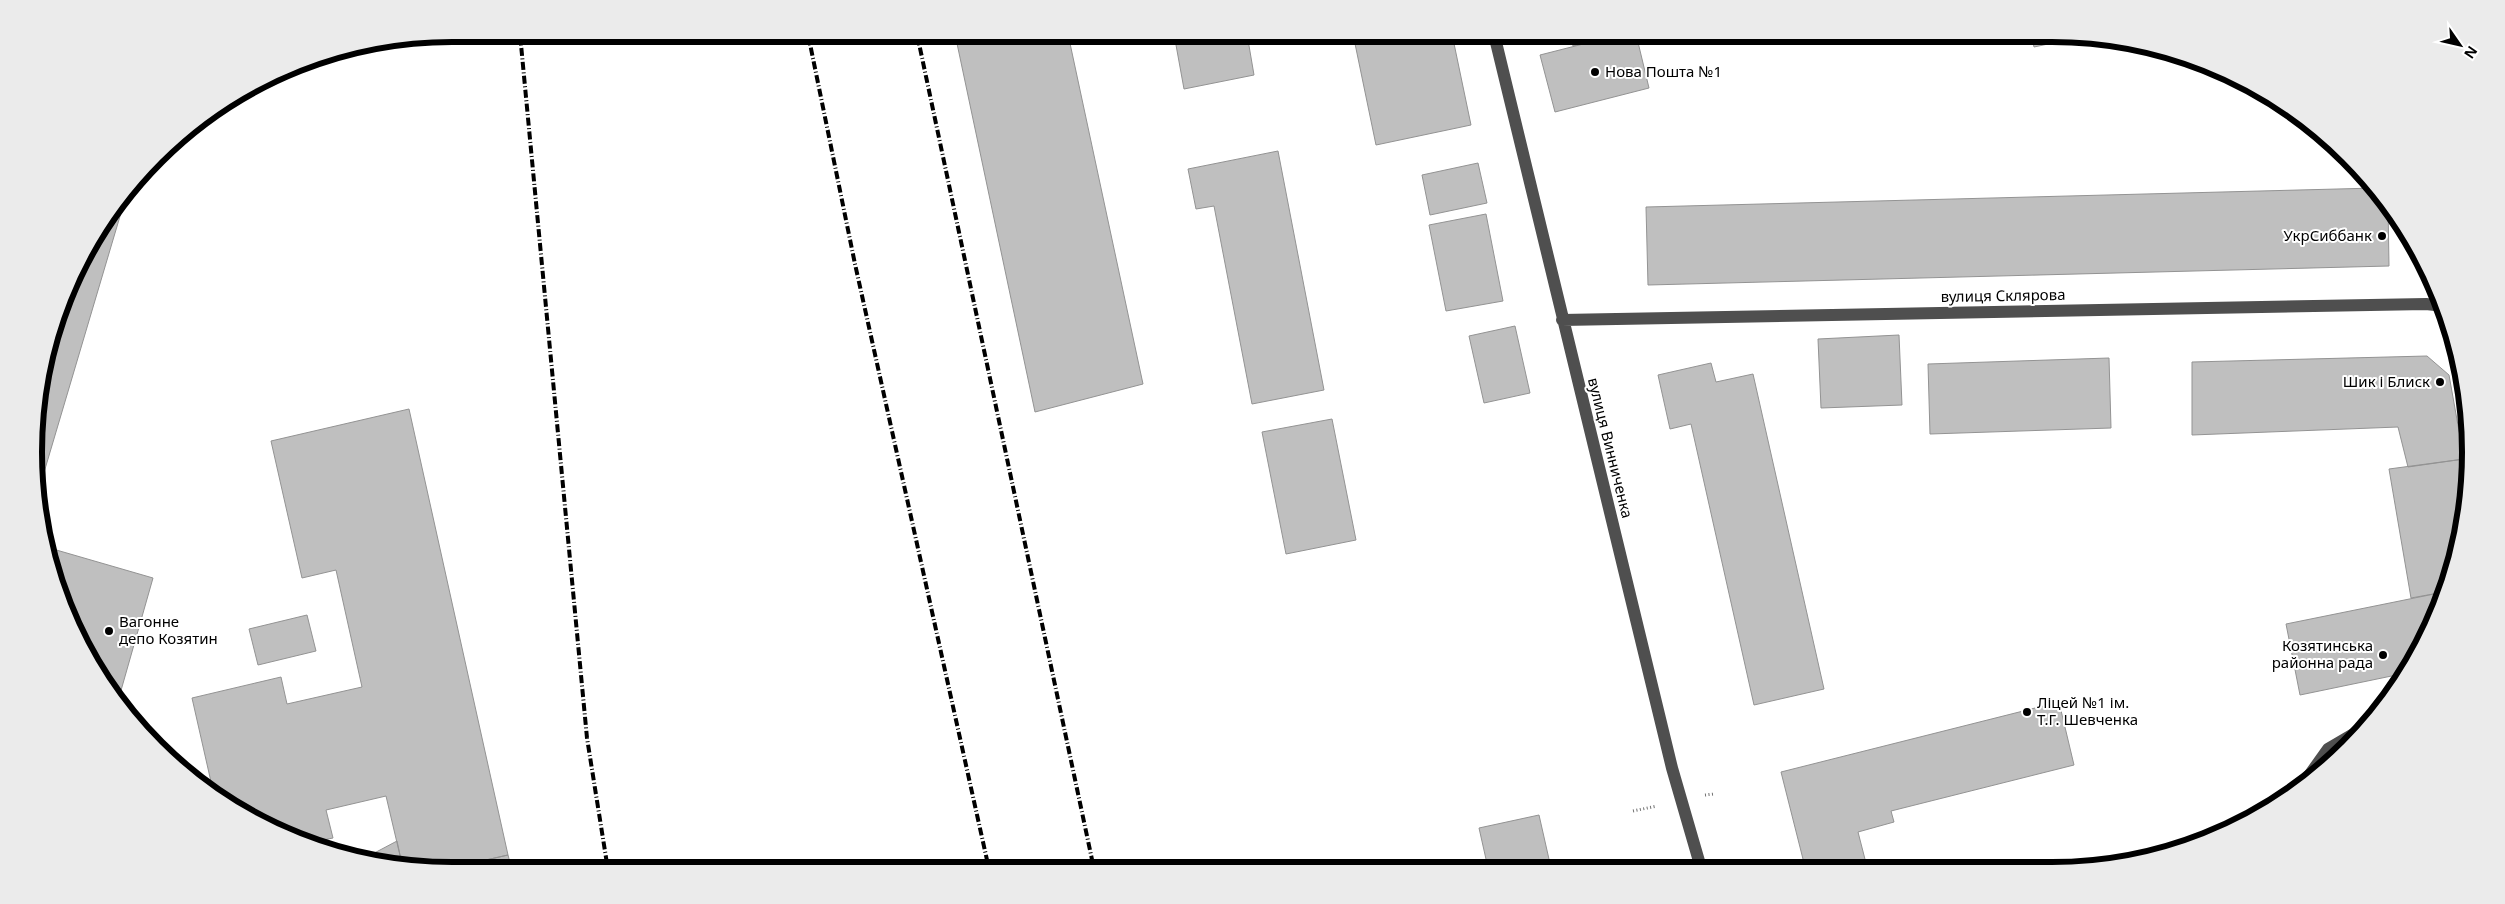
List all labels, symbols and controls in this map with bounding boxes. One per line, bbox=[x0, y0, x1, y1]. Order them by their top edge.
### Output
north arrow bbox=[2435, 20, 2485, 70]
text: N bbox=[2460, 43, 2482, 63]
place label: Нова Пошта №1 bbox=[1605, 61, 1722, 81]
marker: Нова Пошта №1 bbox=[1589, 66, 1601, 78]
place label: УкрСиббанк bbox=[2283, 225, 2372, 245]
marker: УкрСиббанк bbox=[2376, 230, 2388, 242]
street label: вулиця Склярова bbox=[1940, 284, 2066, 306]
place label: Шик і Блиск bbox=[2343, 371, 2430, 391]
street label: вулиця Винниченка bbox=[1584, 375, 1638, 520]
marker: Шик і Блиск bbox=[2434, 376, 2446, 388]
place label: Вагонне депо Козятин bbox=[119, 611, 218, 648]
marker: Вагонне депо Козятин bbox=[103, 625, 115, 637]
place label: Козятинська районна рада bbox=[2272, 635, 2373, 672]
marker: Козятинська районна рада bbox=[2377, 649, 2389, 661]
place label: Ліцей №1 ім. Т.Г. Шевченка bbox=[2037, 692, 2138, 729]
marker: Ліцей №1 ім. Т.Г. Шевченка bbox=[2021, 706, 2033, 718]

